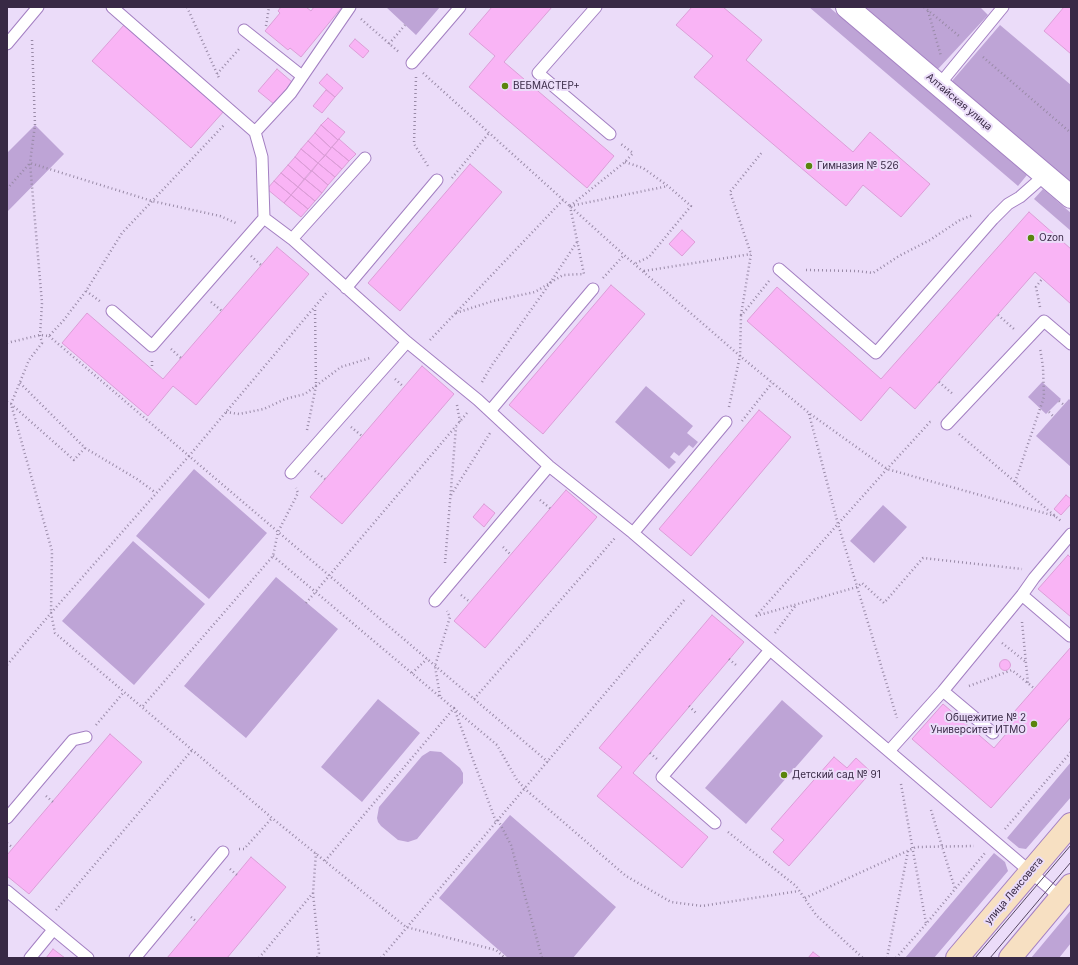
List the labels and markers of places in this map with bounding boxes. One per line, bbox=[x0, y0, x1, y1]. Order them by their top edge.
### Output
place label: ВЕБМАСТЕР+ bbox=[513, 80, 580, 92]
marker: ВЕБМАСТЕР+ bbox=[500, 81, 510, 91]
place label: Гимназия № 526 bbox=[817, 160, 899, 172]
marker: Гимназия № 526 bbox=[804, 161, 814, 171]
place label: Ozon bbox=[1039, 232, 1064, 244]
marker: Ozon bbox=[1026, 233, 1036, 243]
place label: Общежитие № 2 Университет ИТМО bbox=[931, 712, 1026, 736]
marker: Общежитие № 2 Университет ИТМО bbox=[1029, 719, 1039, 729]
place label: Детский сад № 91 bbox=[792, 769, 881, 781]
marker: Детский сад № 91 bbox=[779, 770, 789, 780]

